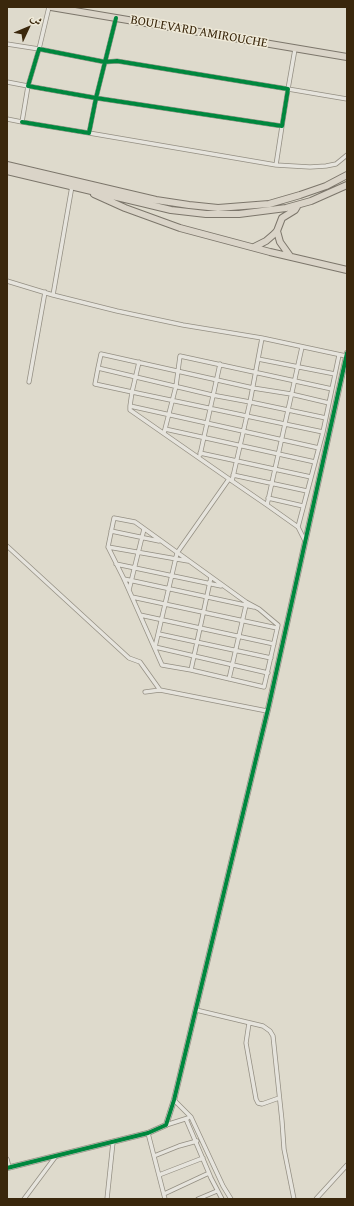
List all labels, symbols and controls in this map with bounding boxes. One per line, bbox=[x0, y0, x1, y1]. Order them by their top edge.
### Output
north arrow bbox=[8, 8, 48, 48]
text: ش bbox=[27, 10, 46, 29]
street label: BOULEVARD AMIROUCHE bbox=[129, 12, 269, 52]

